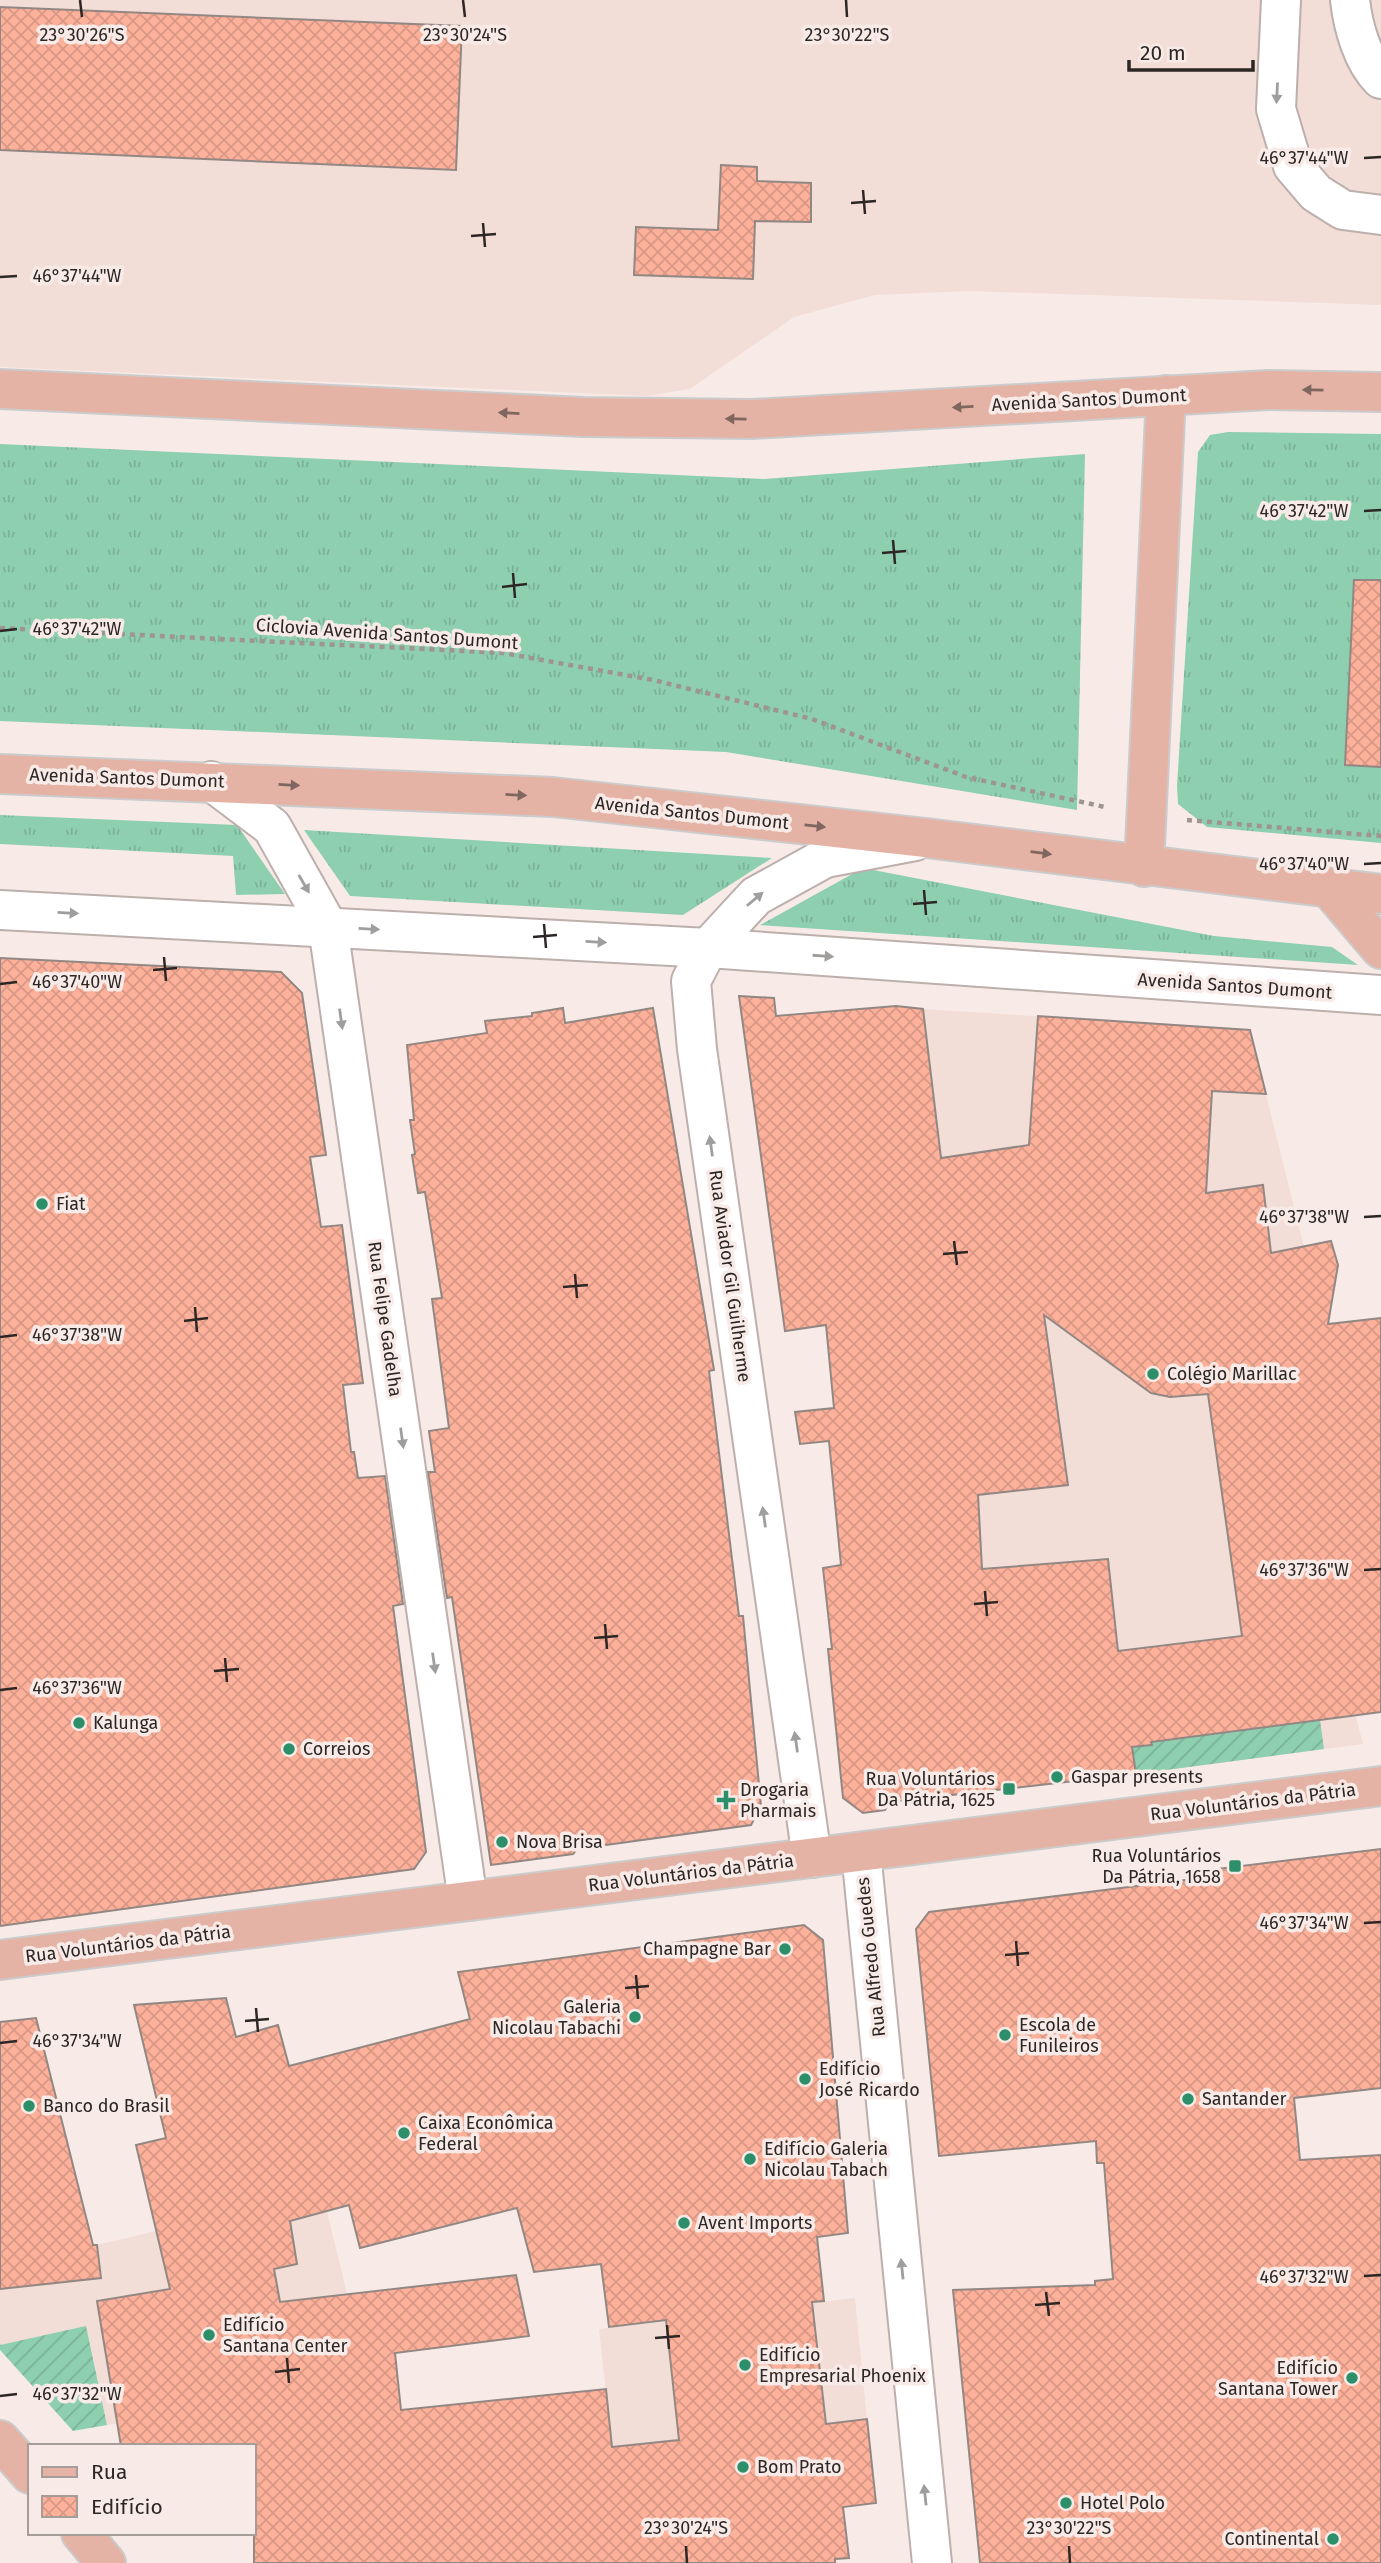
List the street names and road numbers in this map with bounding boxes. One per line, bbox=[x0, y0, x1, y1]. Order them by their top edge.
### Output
street label: Avenida Santos Dumont bbox=[991, 384, 1187, 416]
street label: Ciclovia Avenida Santos Dumont bbox=[255, 614, 519, 654]
street label: Avenida Santos Dumont bbox=[29, 764, 225, 792]
street label: Avenida Santos Dumont bbox=[594, 792, 791, 834]
street label: Avenida Santos Dumont bbox=[1137, 968, 1334, 1004]
street label: Rua Aviador Gil Guilherme bbox=[704, 1168, 756, 1384]
street label: Rua Felipe Gadelha bbox=[363, 1240, 407, 1398]
street label: Rua Voluntários da Pátria bbox=[1149, 1778, 1357, 1826]
street label: Rua Voluntários da Pátria bbox=[587, 1849, 795, 1897]
street label: Rua Alfredo Guedes bbox=[852, 1876, 890, 2038]
street label: Rua Voluntários da Pátria bbox=[24, 1920, 232, 1968]

